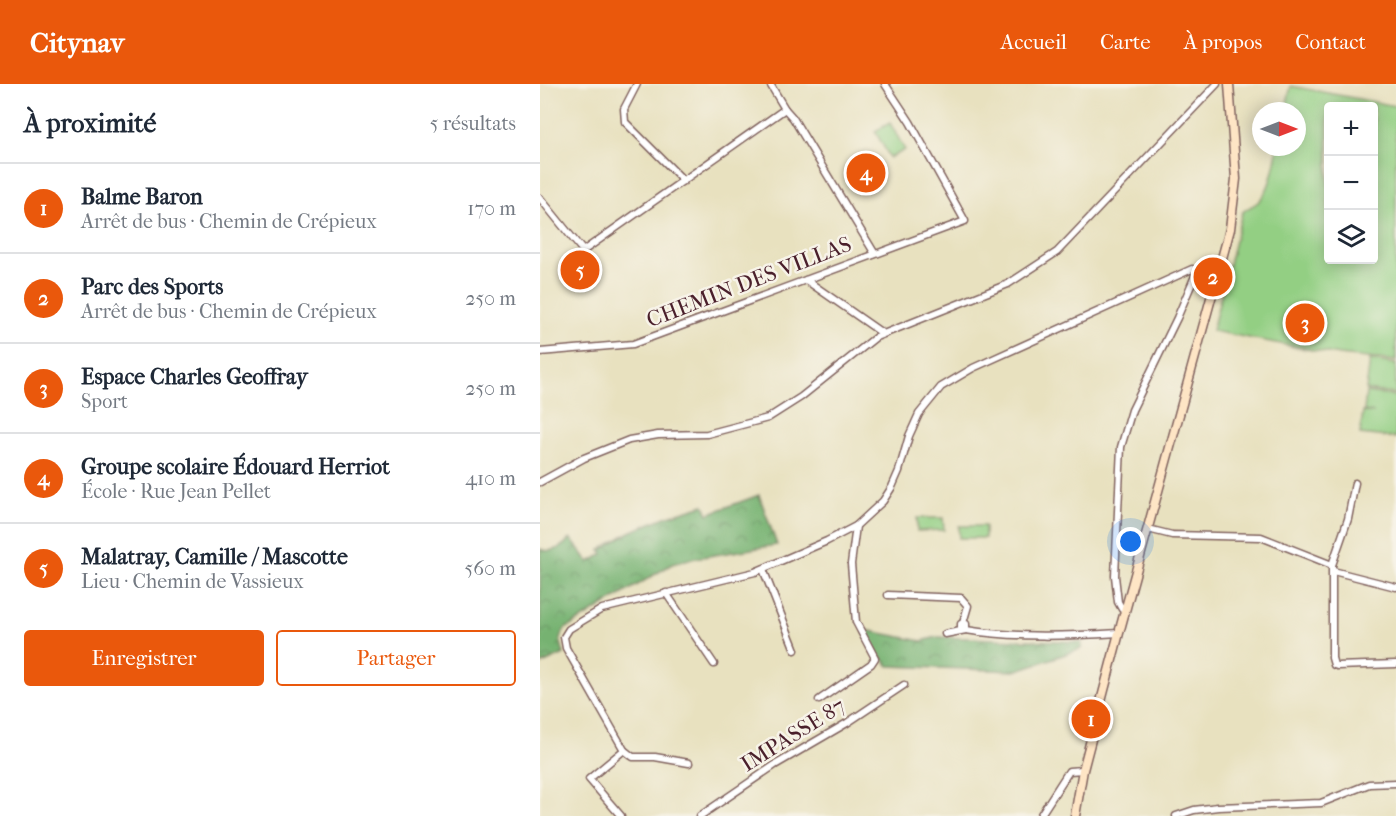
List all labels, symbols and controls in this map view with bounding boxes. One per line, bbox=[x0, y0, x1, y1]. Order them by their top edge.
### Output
text: Citynav bbox=[30, 26, 124, 59]
text: Accueil bbox=[1001, 30, 1067, 54]
text: Carte bbox=[1100, 30, 1151, 54]
text: À propos bbox=[1184, 30, 1262, 54]
text: Contact bbox=[1295, 30, 1366, 54]
north arrow bbox=[1252, 102, 1306, 156]
map controls bbox=[1324, 102, 1378, 264]
button: + bbox=[1324, 102, 1378, 156]
text: À proximité bbox=[24, 108, 156, 139]
text: 5 résultats bbox=[430, 112, 516, 135]
pin: 4 bbox=[846, 150, 886, 196]
button: − bbox=[1324, 156, 1378, 210]
text: Balme Baron bbox=[81, 184, 203, 210]
text: 1 bbox=[40, 197, 47, 220]
text: 170 m bbox=[467, 197, 516, 220]
text: Arrêt de bus · Chemin de Crépieux bbox=[81, 210, 377, 233]
button: layers bbox=[1324, 210, 1378, 264]
street label: CHEMIN DES VILLAS bbox=[643, 231, 855, 333]
pin: 5 bbox=[560, 248, 600, 292]
pin: 2 bbox=[1194, 254, 1232, 300]
text: Parc des Sports bbox=[81, 274, 223, 300]
text: 2 bbox=[38, 287, 49, 310]
text: 250 m bbox=[465, 287, 516, 310]
text: Arrêt de bus · Chemin de Crépieux bbox=[81, 300, 377, 323]
pin: 3 bbox=[1286, 300, 1324, 346]
text: Espace Charles Geoffray bbox=[81, 364, 308, 390]
text: 3 bbox=[39, 377, 48, 400]
text: 250 m bbox=[465, 377, 516, 400]
text: Sport bbox=[81, 390, 128, 413]
text: Groupe scolaire Édouard Herriot bbox=[81, 454, 390, 480]
text: 4 bbox=[38, 467, 49, 490]
text: 410 m bbox=[465, 467, 516, 490]
text: École · Rue Jean Pellet bbox=[81, 480, 271, 503]
your location bbox=[1116, 527, 1145, 556]
text: Malatray, Camille / Mascotte bbox=[81, 544, 348, 570]
text: 5 bbox=[39, 557, 48, 580]
text: 560 m bbox=[465, 557, 516, 580]
text: Lieu · Chemin de Vassieux bbox=[81, 570, 304, 593]
button: Enregistrer bbox=[24, 630, 264, 686]
button: Partager bbox=[276, 630, 516, 686]
street label: IMPASSE 87 bbox=[736, 693, 850, 777]
pin: 1 bbox=[1072, 696, 1110, 742]

